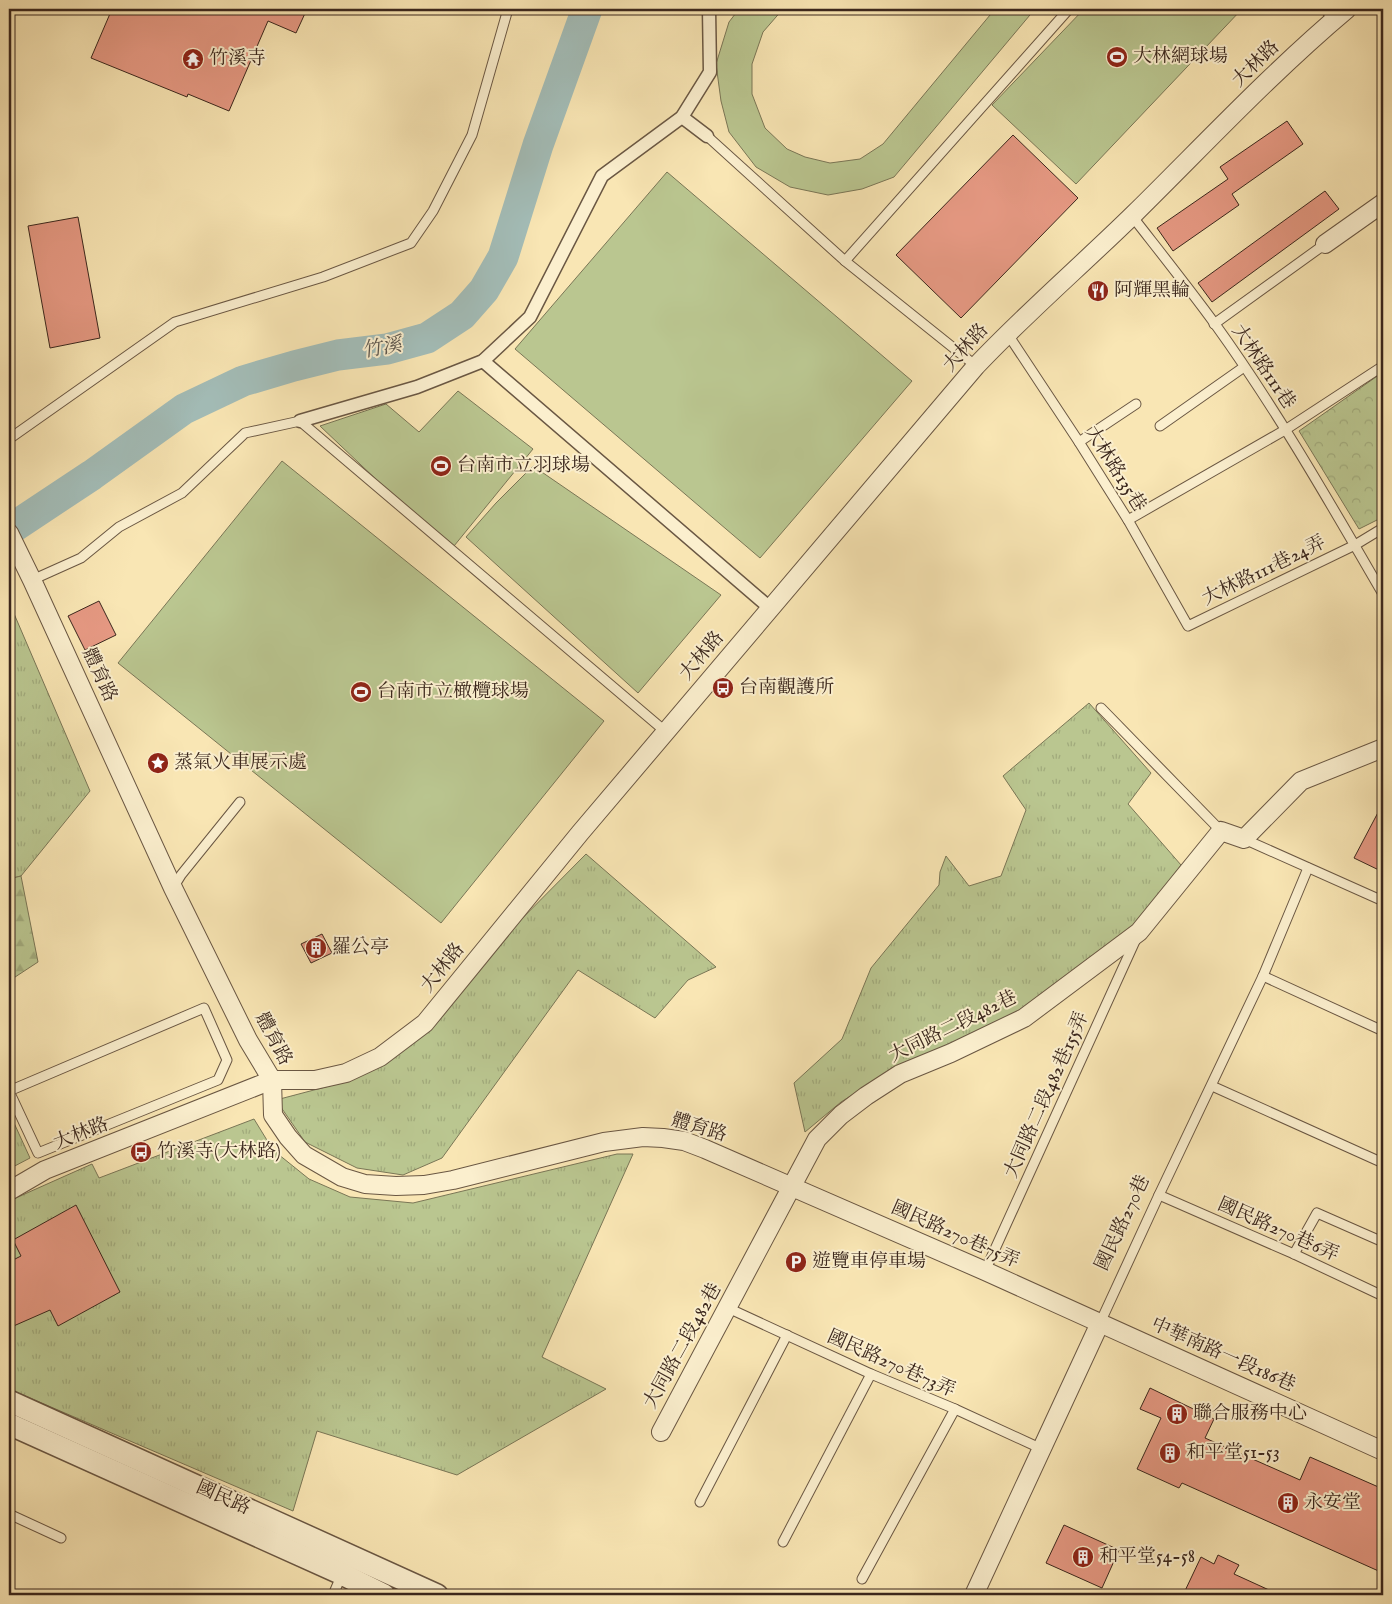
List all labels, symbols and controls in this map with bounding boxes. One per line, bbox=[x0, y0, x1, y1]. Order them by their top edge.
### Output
street label: 大林路 bbox=[1227, 36, 1285, 92]
sports icon: 大林網球場 bbox=[1105, 45, 1129, 69]
place label: 大林網球場 bbox=[1133, 45, 1228, 69]
temple icon: 竹溪寺 bbox=[181, 47, 205, 71]
place label: 竹溪寺 bbox=[209, 47, 266, 71]
restaurant icon: 阿輝黑輪 bbox=[1086, 279, 1110, 303]
place label: 阿輝黑輪 bbox=[1114, 279, 1190, 303]
street label: 大林路 bbox=[938, 319, 994, 377]
street label: 大林路111巷 bbox=[1226, 320, 1300, 414]
water label: 竹溪 bbox=[360, 332, 406, 364]
street label: 大林路135巷 bbox=[1079, 421, 1151, 517]
sports icon: 台南市立羽球場 bbox=[429, 454, 453, 478]
place label: 台南市立羽球場 bbox=[457, 454, 590, 478]
street label: 大林路111巷24弄 bbox=[1198, 531, 1330, 611]
street label: 大林路 bbox=[674, 626, 730, 686]
street label: 體育路 bbox=[76, 644, 122, 706]
bus stop icon: 台南觀護所 bbox=[711, 676, 735, 700]
place label: 台南觀護所 bbox=[739, 676, 834, 700]
sports icon: 台南市立橄欖球場 bbox=[349, 680, 373, 704]
place label: 台南市立橄欖球場 bbox=[377, 680, 529, 704]
place icon: 蒸氣火車展示處 bbox=[146, 751, 170, 775]
place label: 蒸氣火車展示處 bbox=[174, 751, 307, 775]
building icon: 羅公亭 bbox=[304, 936, 328, 960]
place label: 羅公亭 bbox=[332, 936, 389, 960]
street label: 大林路 bbox=[416, 938, 470, 998]
street label: 大同路二段482巷 bbox=[885, 986, 1021, 1068]
street label: 體育路 bbox=[249, 1008, 297, 1070]
street label: 大同路二段482巷155弄 bbox=[1000, 1008, 1094, 1182]
street label: 體育路 bbox=[668, 1108, 730, 1148]
street label: 大林路 bbox=[50, 1113, 112, 1155]
bus stop icon: 竹溪寺(大林路) bbox=[129, 1140, 153, 1164]
place label: 竹溪寺(大林路) bbox=[157, 1140, 281, 1164]
street label: 國民路270巷 bbox=[1090, 1171, 1156, 1275]
street label: 國民路270巷6弄 bbox=[1214, 1193, 1342, 1267]
street label: 國民路270巷75弄 bbox=[887, 1196, 1023, 1274]
parking icon: 遊覽車停車場 bbox=[784, 1250, 808, 1274]
place label: 遊覽車停車場 bbox=[812, 1250, 926, 1274]
street label: 大同路二段482巷 bbox=[639, 1279, 727, 1413]
street label: 中華南路一段186巷 bbox=[1147, 1312, 1299, 1398]
street label: 國民路270巷73弄 bbox=[823, 1325, 959, 1403]
building icon: 聯合服務中心 bbox=[1165, 1402, 1189, 1426]
place label: 聯合服務中心 bbox=[1193, 1402, 1307, 1426]
building icon: 和平堂51-53 bbox=[1158, 1441, 1182, 1465]
place label: 和平堂51-53 bbox=[1186, 1441, 1280, 1465]
street label: 國民路 bbox=[192, 1475, 254, 1521]
building icon: 永安堂 bbox=[1276, 1491, 1300, 1515]
place label: 永安堂 bbox=[1304, 1491, 1361, 1515]
building icon: 和平堂54-58 bbox=[1071, 1545, 1095, 1569]
place label: 和平堂54-58 bbox=[1099, 1545, 1195, 1569]

